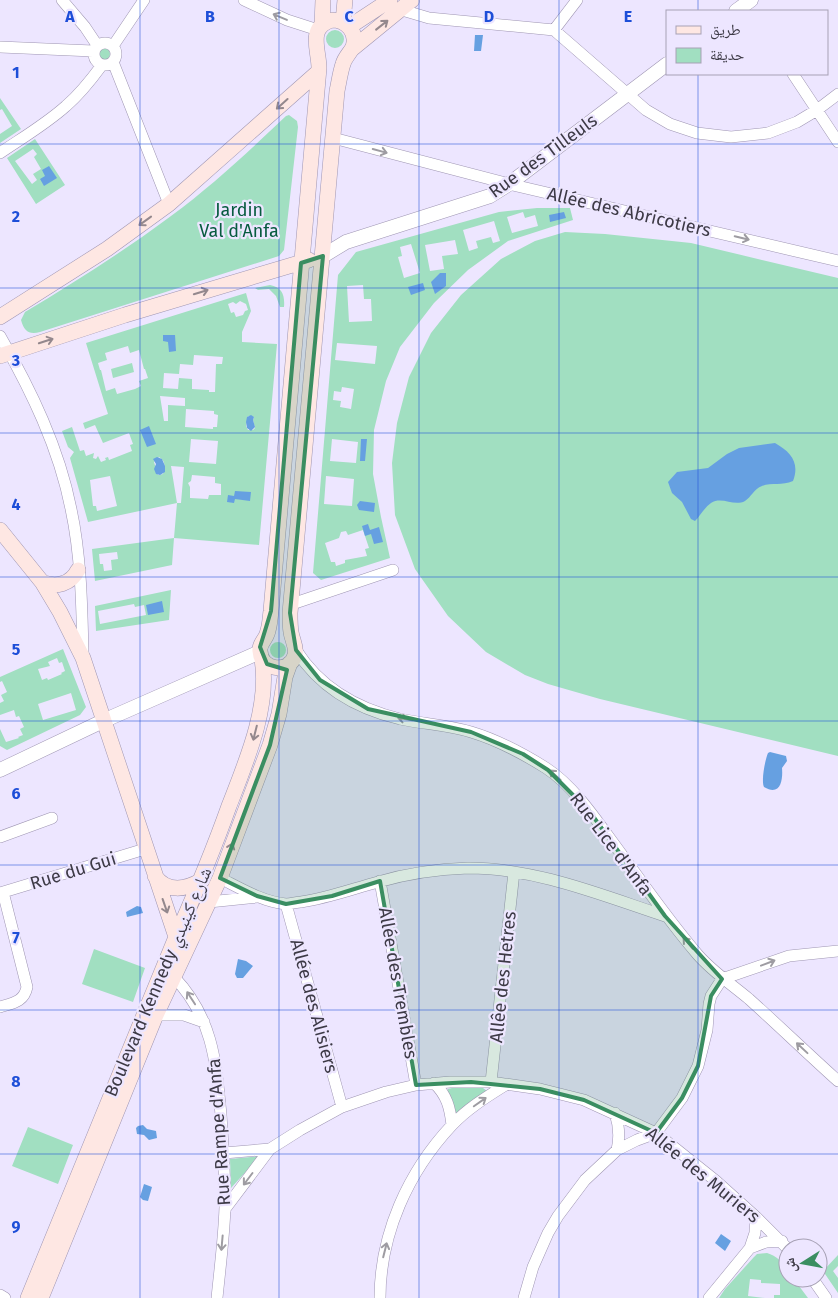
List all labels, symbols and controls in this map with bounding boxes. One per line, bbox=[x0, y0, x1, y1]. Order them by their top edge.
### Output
text: A bbox=[64, 7, 75, 26]
text: B bbox=[205, 7, 215, 26]
text: C bbox=[344, 7, 354, 26]
text: D bbox=[484, 7, 494, 26]
text: E bbox=[624, 7, 632, 26]
legend bbox=[666, 10, 828, 75]
one-way arrow bbox=[273, 12, 288, 21]
one-way arrow bbox=[376, 19, 389, 30]
text: طريق bbox=[710, 21, 741, 40]
text: حديقة bbox=[710, 46, 745, 64]
text: 1 bbox=[12, 63, 20, 82]
one-way arrow bbox=[275, 98, 288, 110]
street label: Rue des Tilleuls bbox=[485, 109, 601, 203]
one-way arrow bbox=[372, 146, 388, 156]
street label: Allée des Abricotiers bbox=[545, 182, 713, 242]
park label: Jardin Val d'Anfa bbox=[199, 199, 279, 242]
text: 2 bbox=[12, 207, 20, 226]
one-way arrow bbox=[138, 216, 152, 226]
one-way arrow bbox=[734, 234, 750, 243]
one-way arrow bbox=[193, 287, 209, 297]
one-way arrow bbox=[38, 335, 54, 345]
text: 3 bbox=[11, 351, 20, 370]
text: 4 bbox=[11, 495, 21, 514]
text: 5 bbox=[12, 640, 21, 659]
one-way arrow bbox=[397, 713, 413, 723]
one-way arrow bbox=[249, 724, 259, 740]
one-way arrow bbox=[548, 770, 561, 781]
text: 6 bbox=[11, 784, 21, 803]
street label: Rue Lice d'Anfa bbox=[565, 788, 657, 900]
one-way arrow bbox=[227, 843, 236, 858]
street label: Rue du Gui bbox=[27, 847, 119, 895]
street label: Boulevard Kennedy شارع كينيدي bbox=[100, 864, 220, 1101]
one-way arrow bbox=[161, 898, 170, 913]
street label: Allée des Trembles bbox=[374, 906, 422, 1060]
street label: Allêe des Hetres bbox=[485, 910, 521, 1044]
text: 7 bbox=[12, 928, 20, 947]
street label: Allée des Alisiers bbox=[286, 937, 342, 1075]
one-way arrow bbox=[683, 937, 694, 950]
one-way arrow bbox=[760, 958, 775, 967]
one-way arrow bbox=[186, 991, 197, 1005]
one-way arrow bbox=[796, 1042, 809, 1054]
street label: Rue Rampe d'Anfa bbox=[203, 1058, 235, 1206]
text: 8 bbox=[11, 1072, 21, 1091]
one-way arrow bbox=[473, 1097, 487, 1107]
street label: Allée des Muriers bbox=[642, 1122, 764, 1228]
one-way arrow bbox=[242, 1172, 253, 1185]
text: 9 bbox=[12, 1217, 21, 1236]
one-way arrow bbox=[217, 1235, 227, 1251]
north arrow bbox=[778, 1238, 828, 1288]
one-way arrow bbox=[381, 1242, 390, 1258]
text: ش bbox=[781, 1256, 800, 1274]

